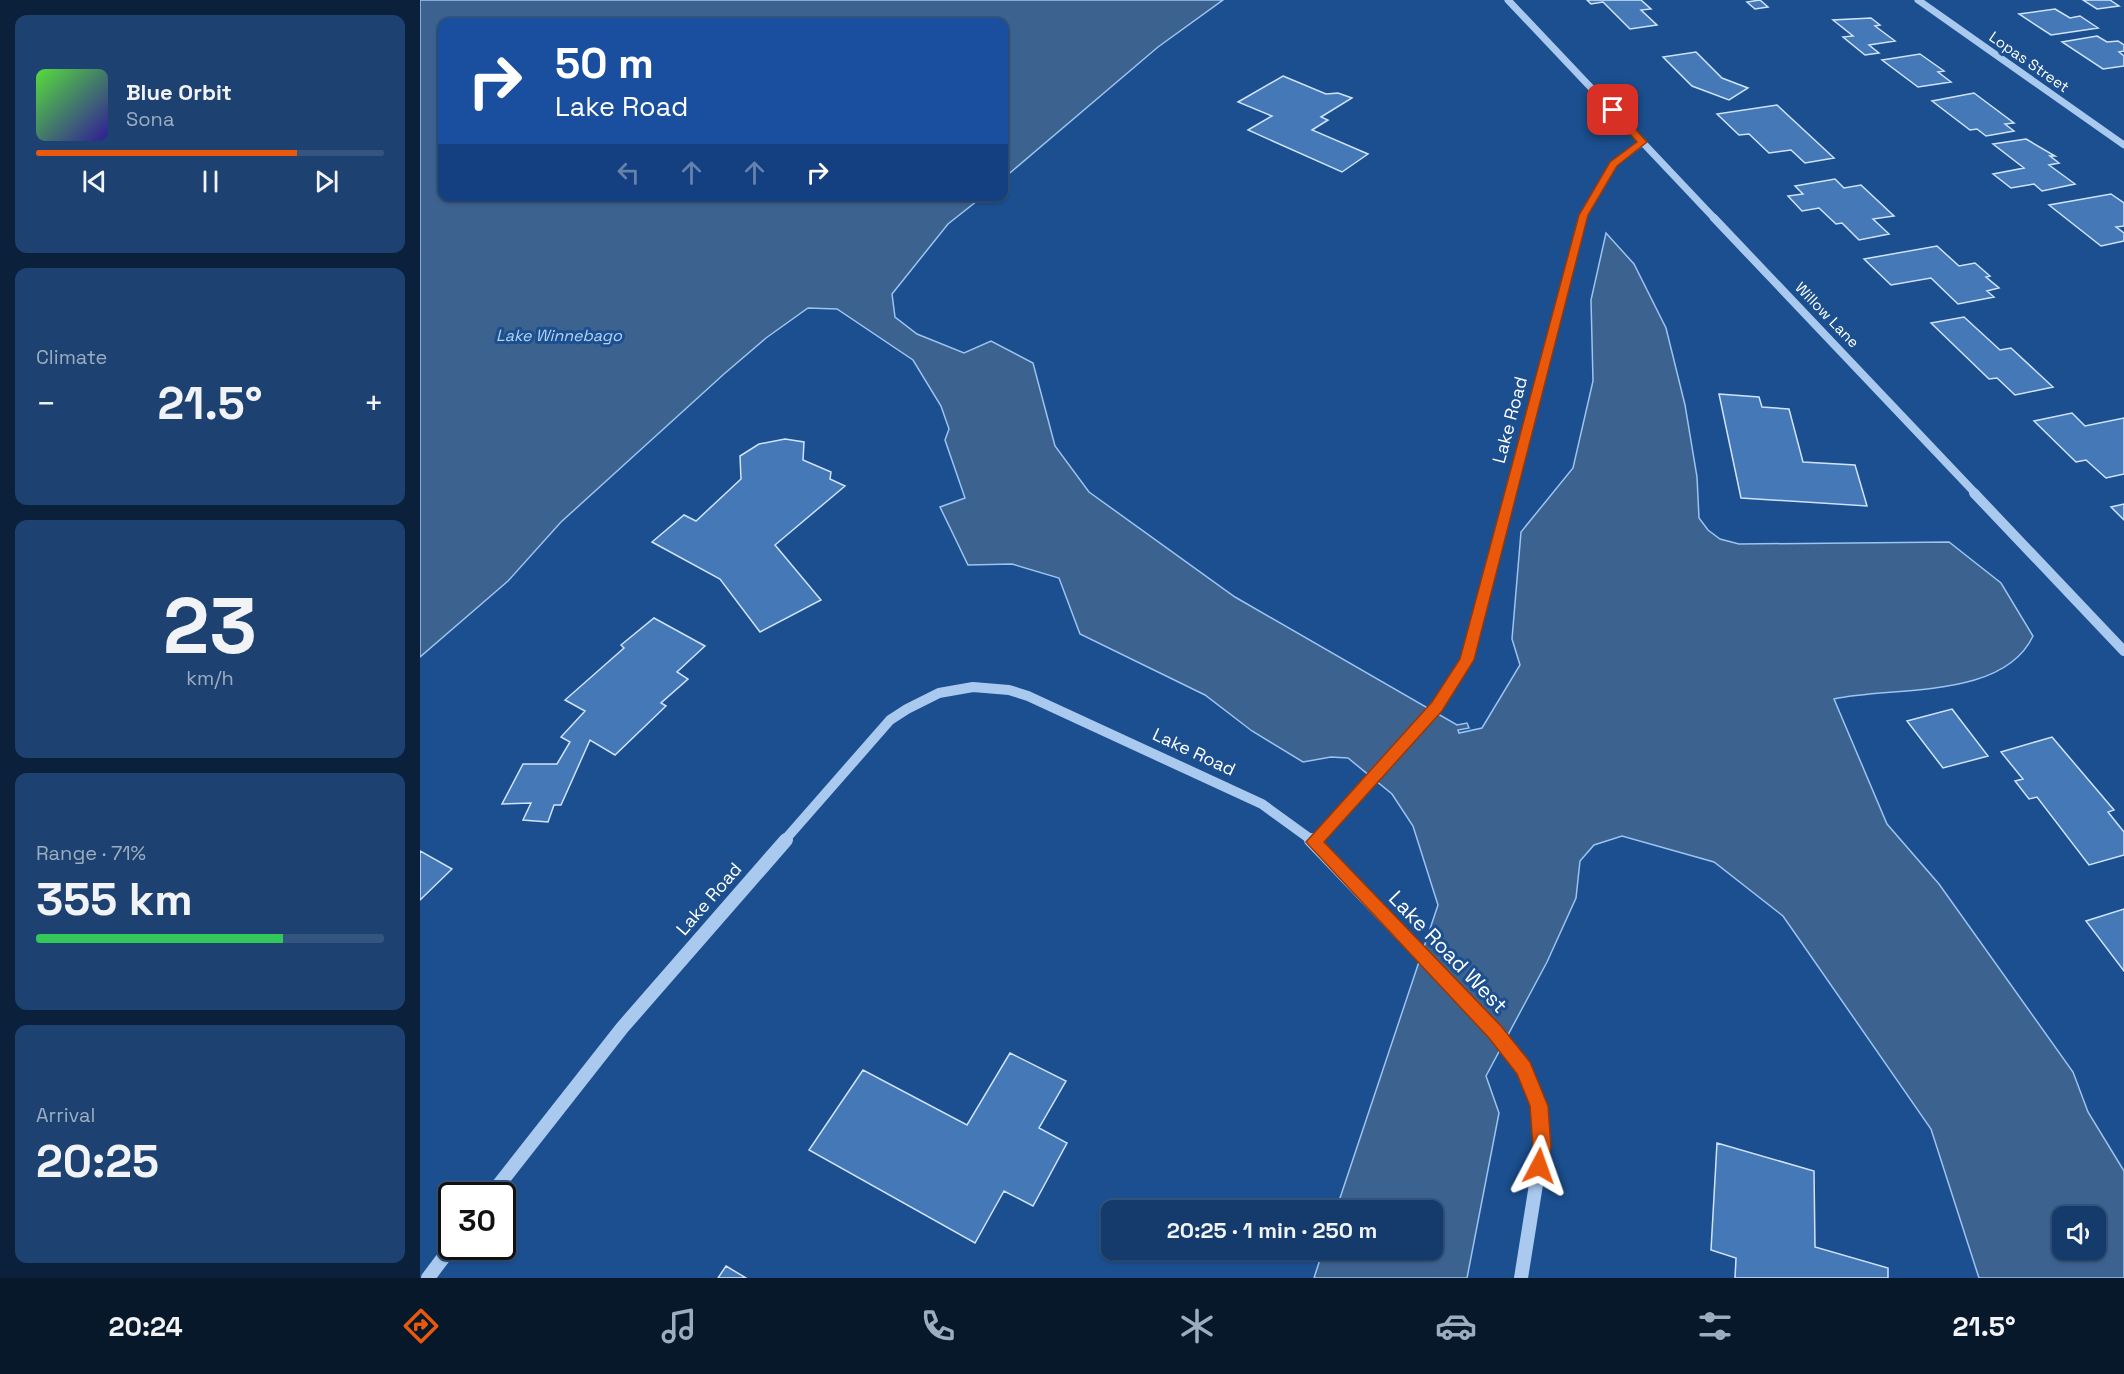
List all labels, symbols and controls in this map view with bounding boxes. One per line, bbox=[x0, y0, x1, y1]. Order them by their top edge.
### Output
street label: Lopas Street bbox=[1986, 27, 2073, 96]
text: 50 m bbox=[555, 37, 654, 90]
icon: right bbox=[456, 42, 534, 120]
text: Blue Orbit bbox=[126, 78, 232, 106]
pin bbox=[1587, 84, 1638, 135]
text: Lake Road bbox=[555, 89, 688, 124]
icon: arrive bbox=[1596, 93, 1629, 126]
text: Sona bbox=[126, 106, 174, 132]
icon: left bbox=[612, 156, 645, 189]
icon: ahead bbox=[675, 156, 708, 189]
icon: ahead bbox=[738, 156, 771, 189]
icon: right bbox=[801, 156, 834, 189]
icon: previous bbox=[78, 165, 111, 198]
icon: pause bbox=[194, 165, 227, 198]
icon: next bbox=[310, 165, 343, 198]
street label: Willow Lane bbox=[1791, 278, 1863, 352]
water label: Lake Winnebago bbox=[496, 325, 623, 346]
text: Climate bbox=[36, 344, 107, 370]
street label: Lake Road bbox=[1487, 374, 1532, 466]
text: 21.5° bbox=[157, 375, 263, 432]
text: − bbox=[36, 383, 56, 425]
text: + bbox=[364, 383, 384, 425]
text: 23 bbox=[163, 576, 257, 676]
text: km/h bbox=[186, 665, 234, 691]
street label: Lake Road bbox=[1149, 722, 1239, 781]
text: Range · 71% bbox=[36, 840, 146, 866]
street label: Lake Road bbox=[671, 858, 746, 940]
text: 355 km bbox=[36, 871, 193, 928]
street label: Lake Road West bbox=[1383, 885, 1514, 1019]
text: Arrival bbox=[36, 1102, 95, 1128]
text: 20:25 bbox=[36, 1133, 159, 1190]
position arrow bbox=[1507, 1134, 1571, 1198]
speed limit sign: 30 bbox=[438, 1182, 516, 1260]
map controls bbox=[2052, 1206, 2106, 1260]
button: sound bbox=[2052, 1206, 2106, 1260]
text: 20:25 · 1 min · 250 m bbox=[1167, 1216, 1377, 1244]
icon: directions bbox=[400, 1305, 442, 1347]
icon: music bbox=[658, 1305, 700, 1347]
icon: phone bbox=[917, 1305, 959, 1347]
icon: climate bbox=[1176, 1305, 1218, 1347]
icon: car bbox=[1435, 1305, 1477, 1347]
icon: filters bbox=[1694, 1305, 1736, 1347]
text: 20:24 bbox=[108, 1309, 183, 1344]
text: 21.5° bbox=[1952, 1309, 2016, 1344]

